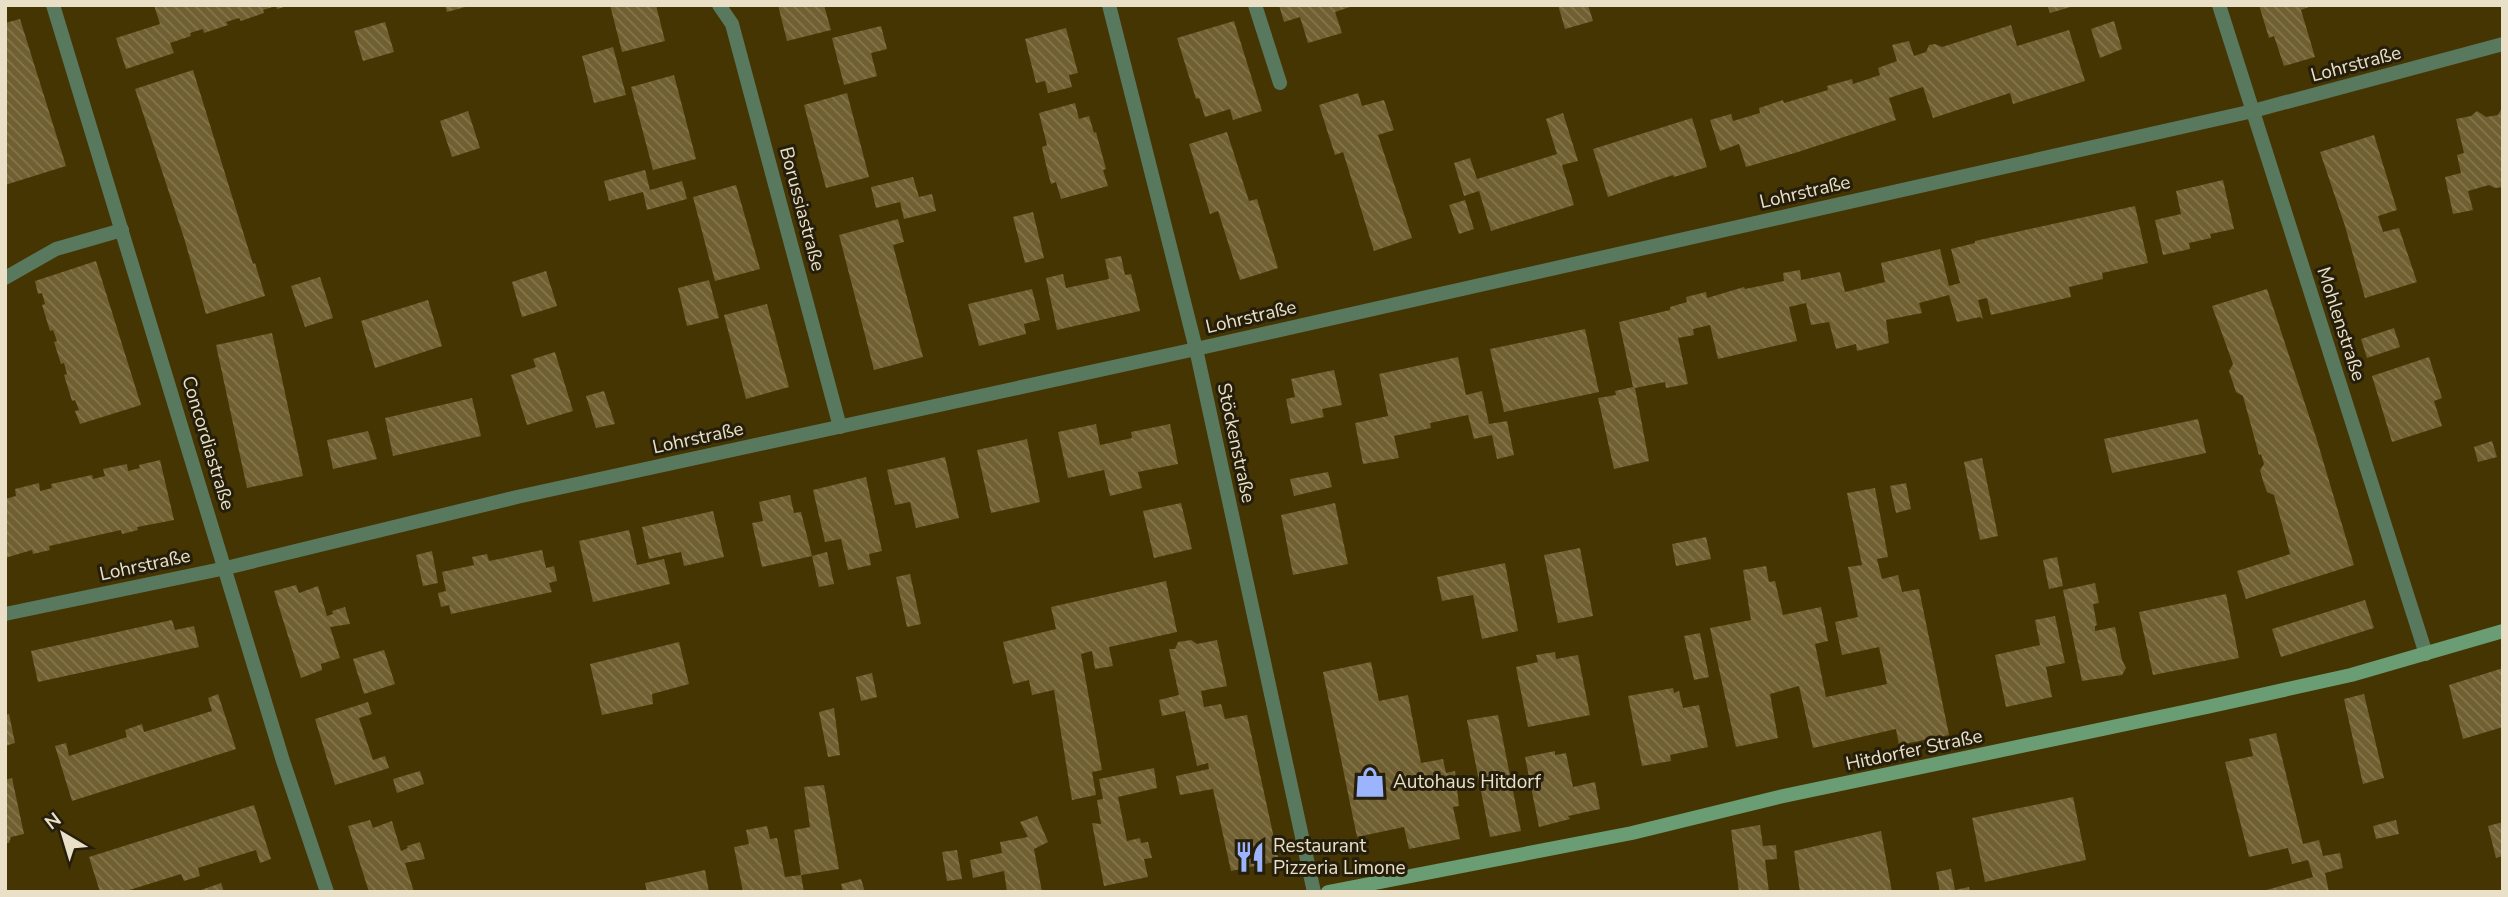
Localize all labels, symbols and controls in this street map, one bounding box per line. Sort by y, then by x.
street label: Lohrstraße [2308,39,2404,89]
street label: Borussiastraße [773,144,831,274]
street label: Lohrstraße [1757,169,1853,215]
street label: Mohlenstraße [2310,264,2372,384]
street label: Lohrstraße [1203,294,1299,340]
street label: Concordiastraße [175,373,241,513]
street label: Stöckenstraße [1211,381,1261,505]
street label: Lohrstraße [650,416,746,460]
street label: Lohrstraße [97,543,193,587]
street label: Hitdorfer Straße [1843,723,1985,777]
shop icon: Autohaus Hitdorf [1353,765,1387,799]
place label: Autohaus Hitdorf [1393,769,1542,795]
north arrow [28,799,98,869]
text: N [40,807,67,836]
place label: Restaurant Pizzeria Limone [1273,833,1406,881]
restaurant icon: Restaurant Pizzeria Limone [1233,840,1267,874]

